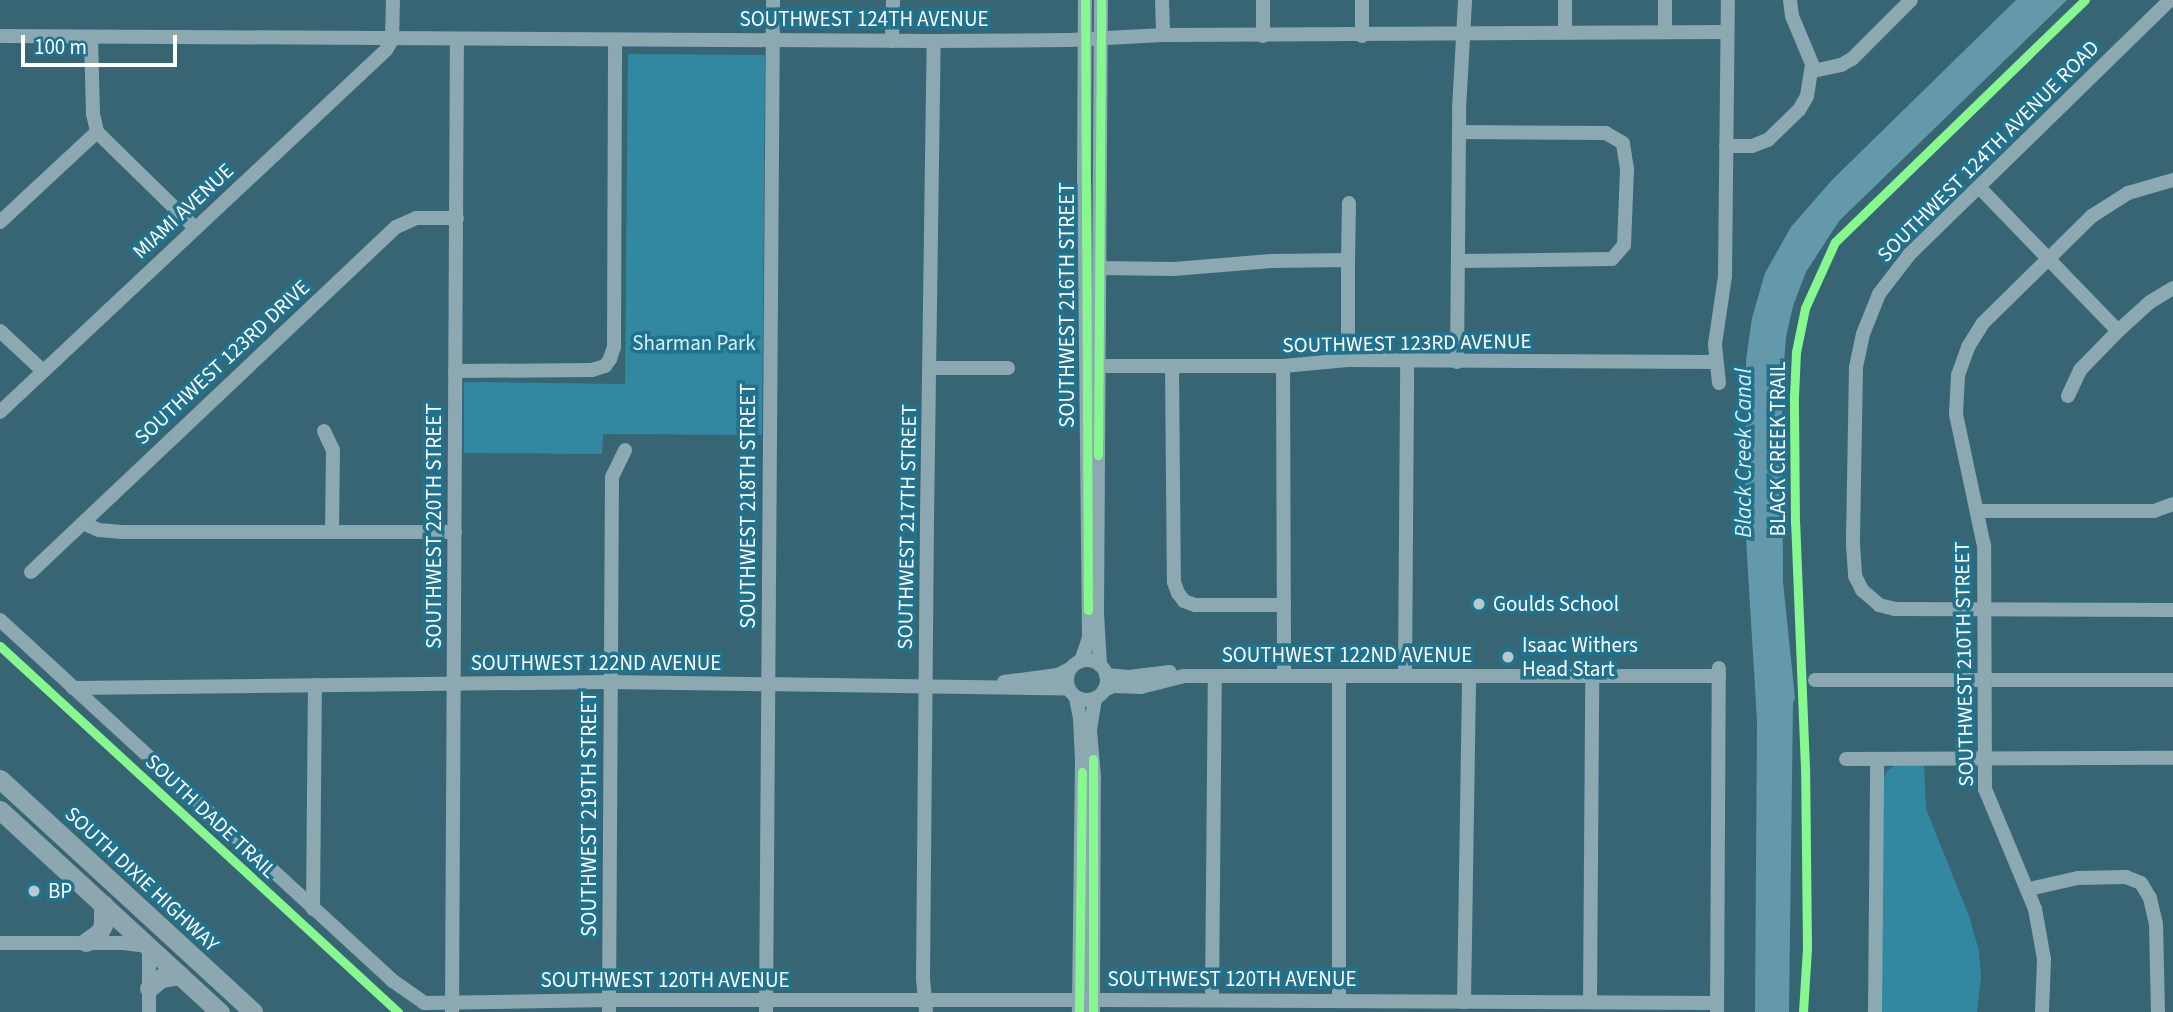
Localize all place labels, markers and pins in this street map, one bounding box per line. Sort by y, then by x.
place label: Goulds School [1493,591,1619,617]
marker: Goulds School [1471,596,1487,612]
place label: Isaac Withers Head Start [1522,632,1638,682]
marker: Isaac Withers Head Start [1500,649,1516,665]
place label: BP [48,878,72,904]
marker: BP [26,883,42,899]

